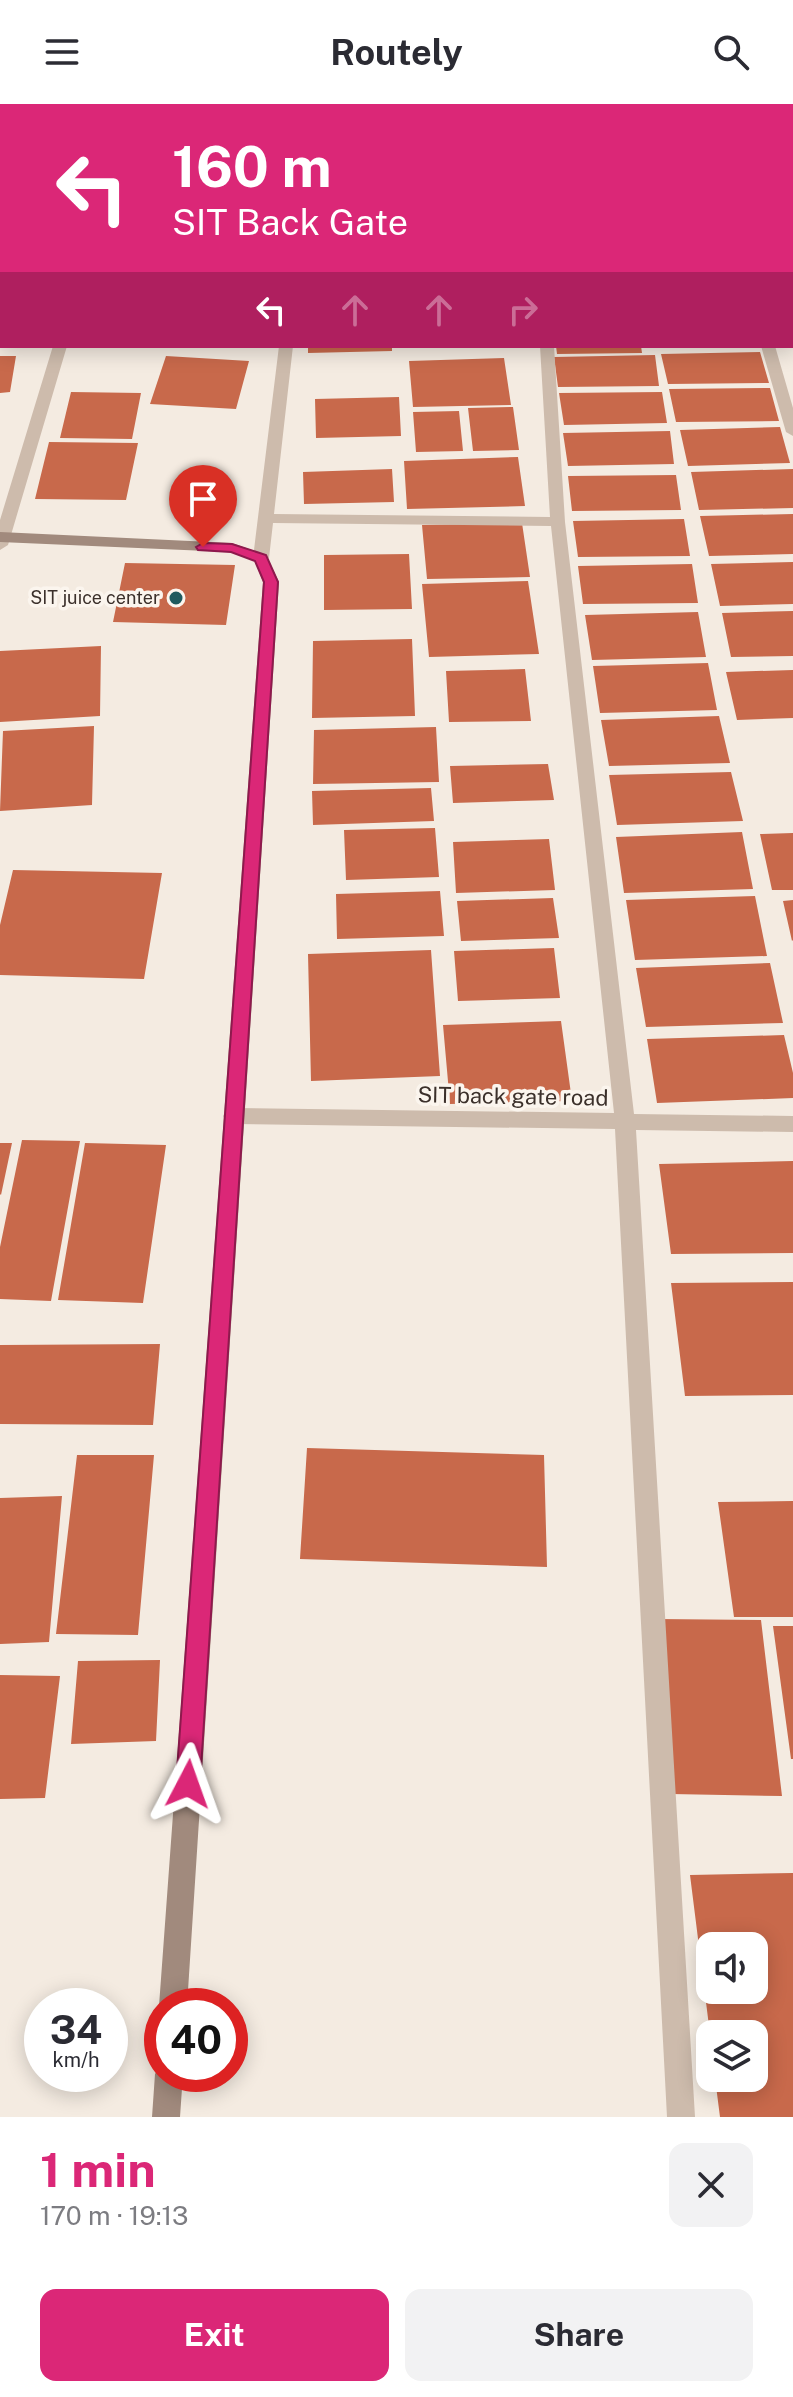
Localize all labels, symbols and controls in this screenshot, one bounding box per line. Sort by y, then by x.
icon: menu [40,30,84,74]
icon: search [709,30,753,74]
text: Routely [330,31,463,73]
text: 160 m [172,134,332,200]
icon: left [40,136,144,240]
text: SIT Back Gate [172,201,408,243]
icon: left [249,288,293,332]
icon: ahead [333,288,377,332]
icon: ahead [417,288,461,332]
icon: right [501,288,545,332]
pin [169,465,237,547]
icon: arrive [181,477,225,521]
place label: SIT juice center [30,587,160,608]
marker: SIT juice center [167,589,185,607]
street label: SIT back gate road [417,1081,609,1111]
position arrow [146,1742,230,1826]
map controls [696,1932,768,2092]
button: sound [696,1932,768,2004]
speed limit sign: 40 [144,1988,248,2092]
text: 34 [50,2006,102,2053]
button: layers [696,2020,768,2092]
text: km/h [52,2048,100,2072]
text: 1 min [40,2141,156,2198]
button: close [669,2143,753,2227]
text: 170 m · 19:13 [40,2200,188,2231]
button: Exit [40,2289,389,2381]
button: Share [405,2289,753,2381]

